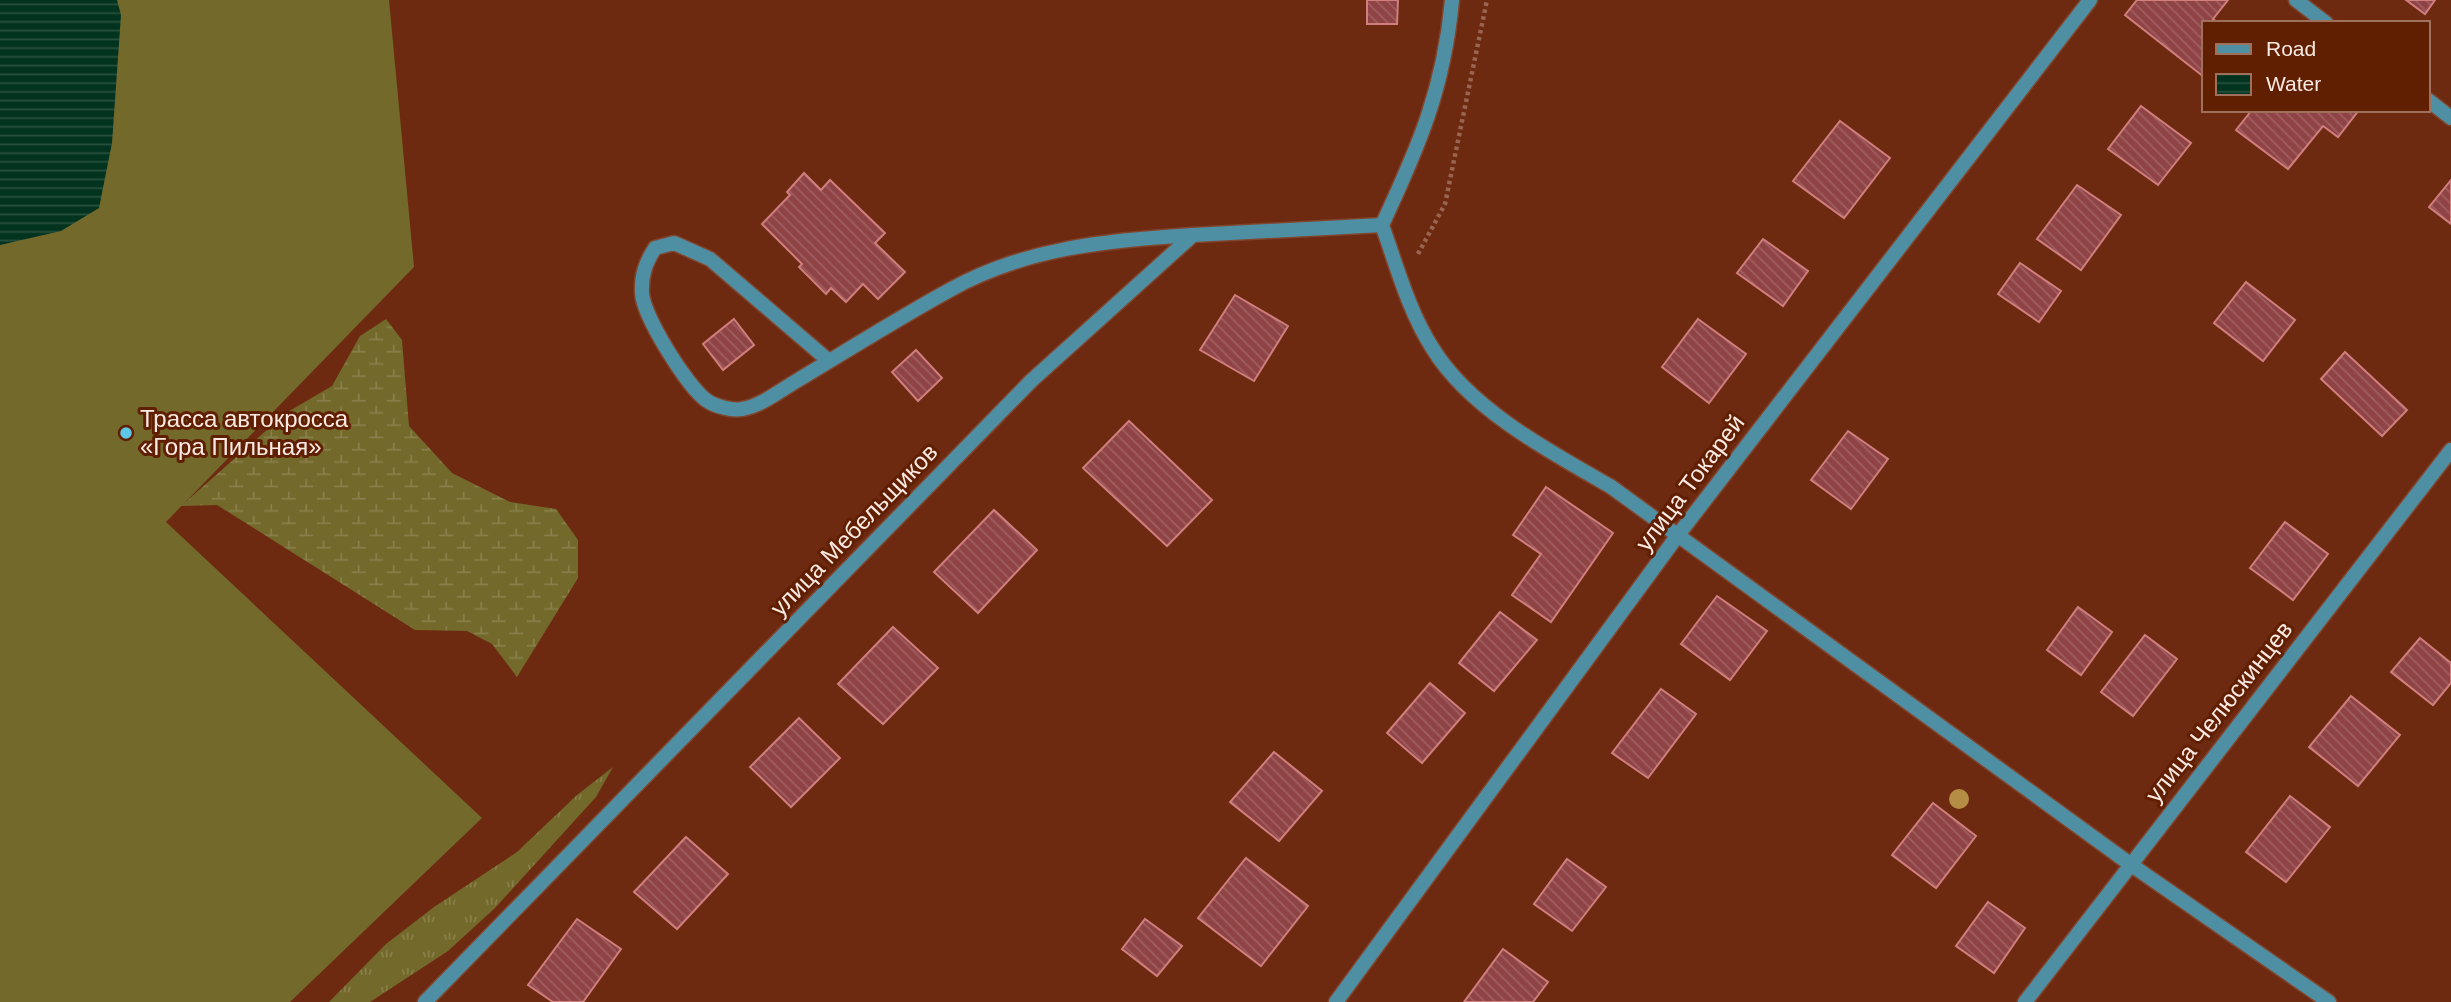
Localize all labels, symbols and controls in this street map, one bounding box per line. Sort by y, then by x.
legend [2202,21,2430,112]
text: Road [2266,37,2316,60]
text: Water [2266,72,2321,95]
place label: Трасса автокросса «Гора Пильная» [140,405,349,460]
street label: улица Токарей [1630,409,1750,556]
marker: Трасса автокросса «Гора Пильная» [118,425,134,441]
street label: улица Мебельщиков [765,438,943,621]
street label: улица Челюскинцев [2140,616,2298,807]

